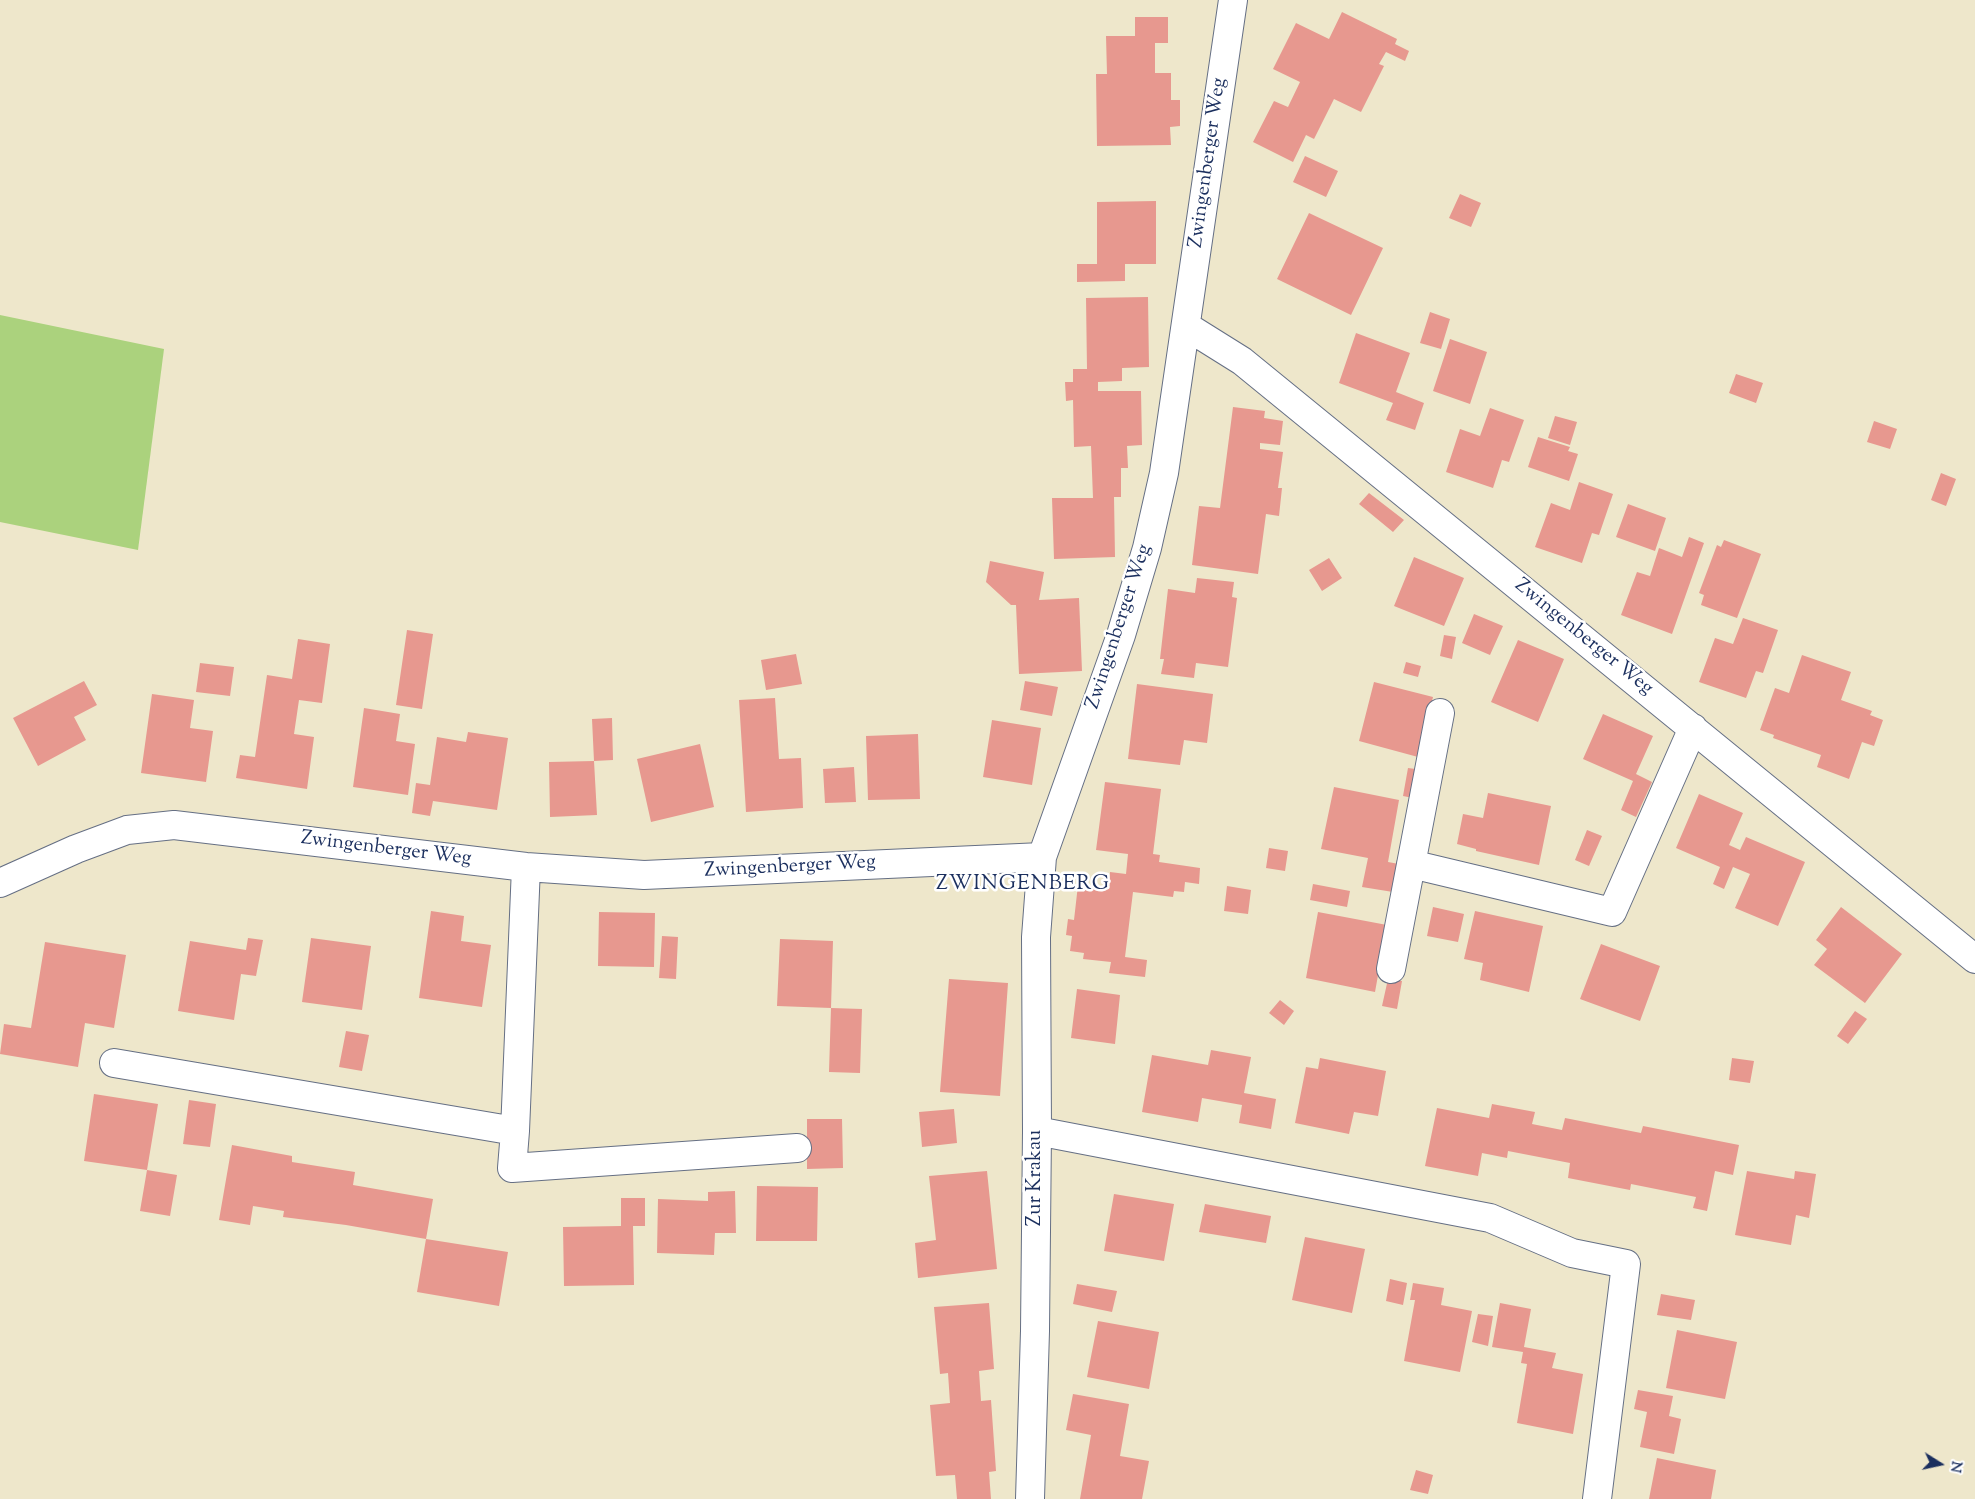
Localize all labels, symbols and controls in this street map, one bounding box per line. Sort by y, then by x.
street label: Zwingenberger Weg [1185,76,1233,250]
street label: Zwingenberger Weg [1082,542,1158,712]
street label: Zwingenberger Weg [1509,575,1657,701]
street label: Zwingenberger Weg [299,828,473,872]
street label: Zwingenberger Weg [704,852,876,884]
district label: ZWINGENBERG [935,872,1111,898]
street label: Zur Krakau [1025,1130,1049,1226]
north arrow [1915,1439,1965,1489]
text: N [1944,1459,1966,1474]

